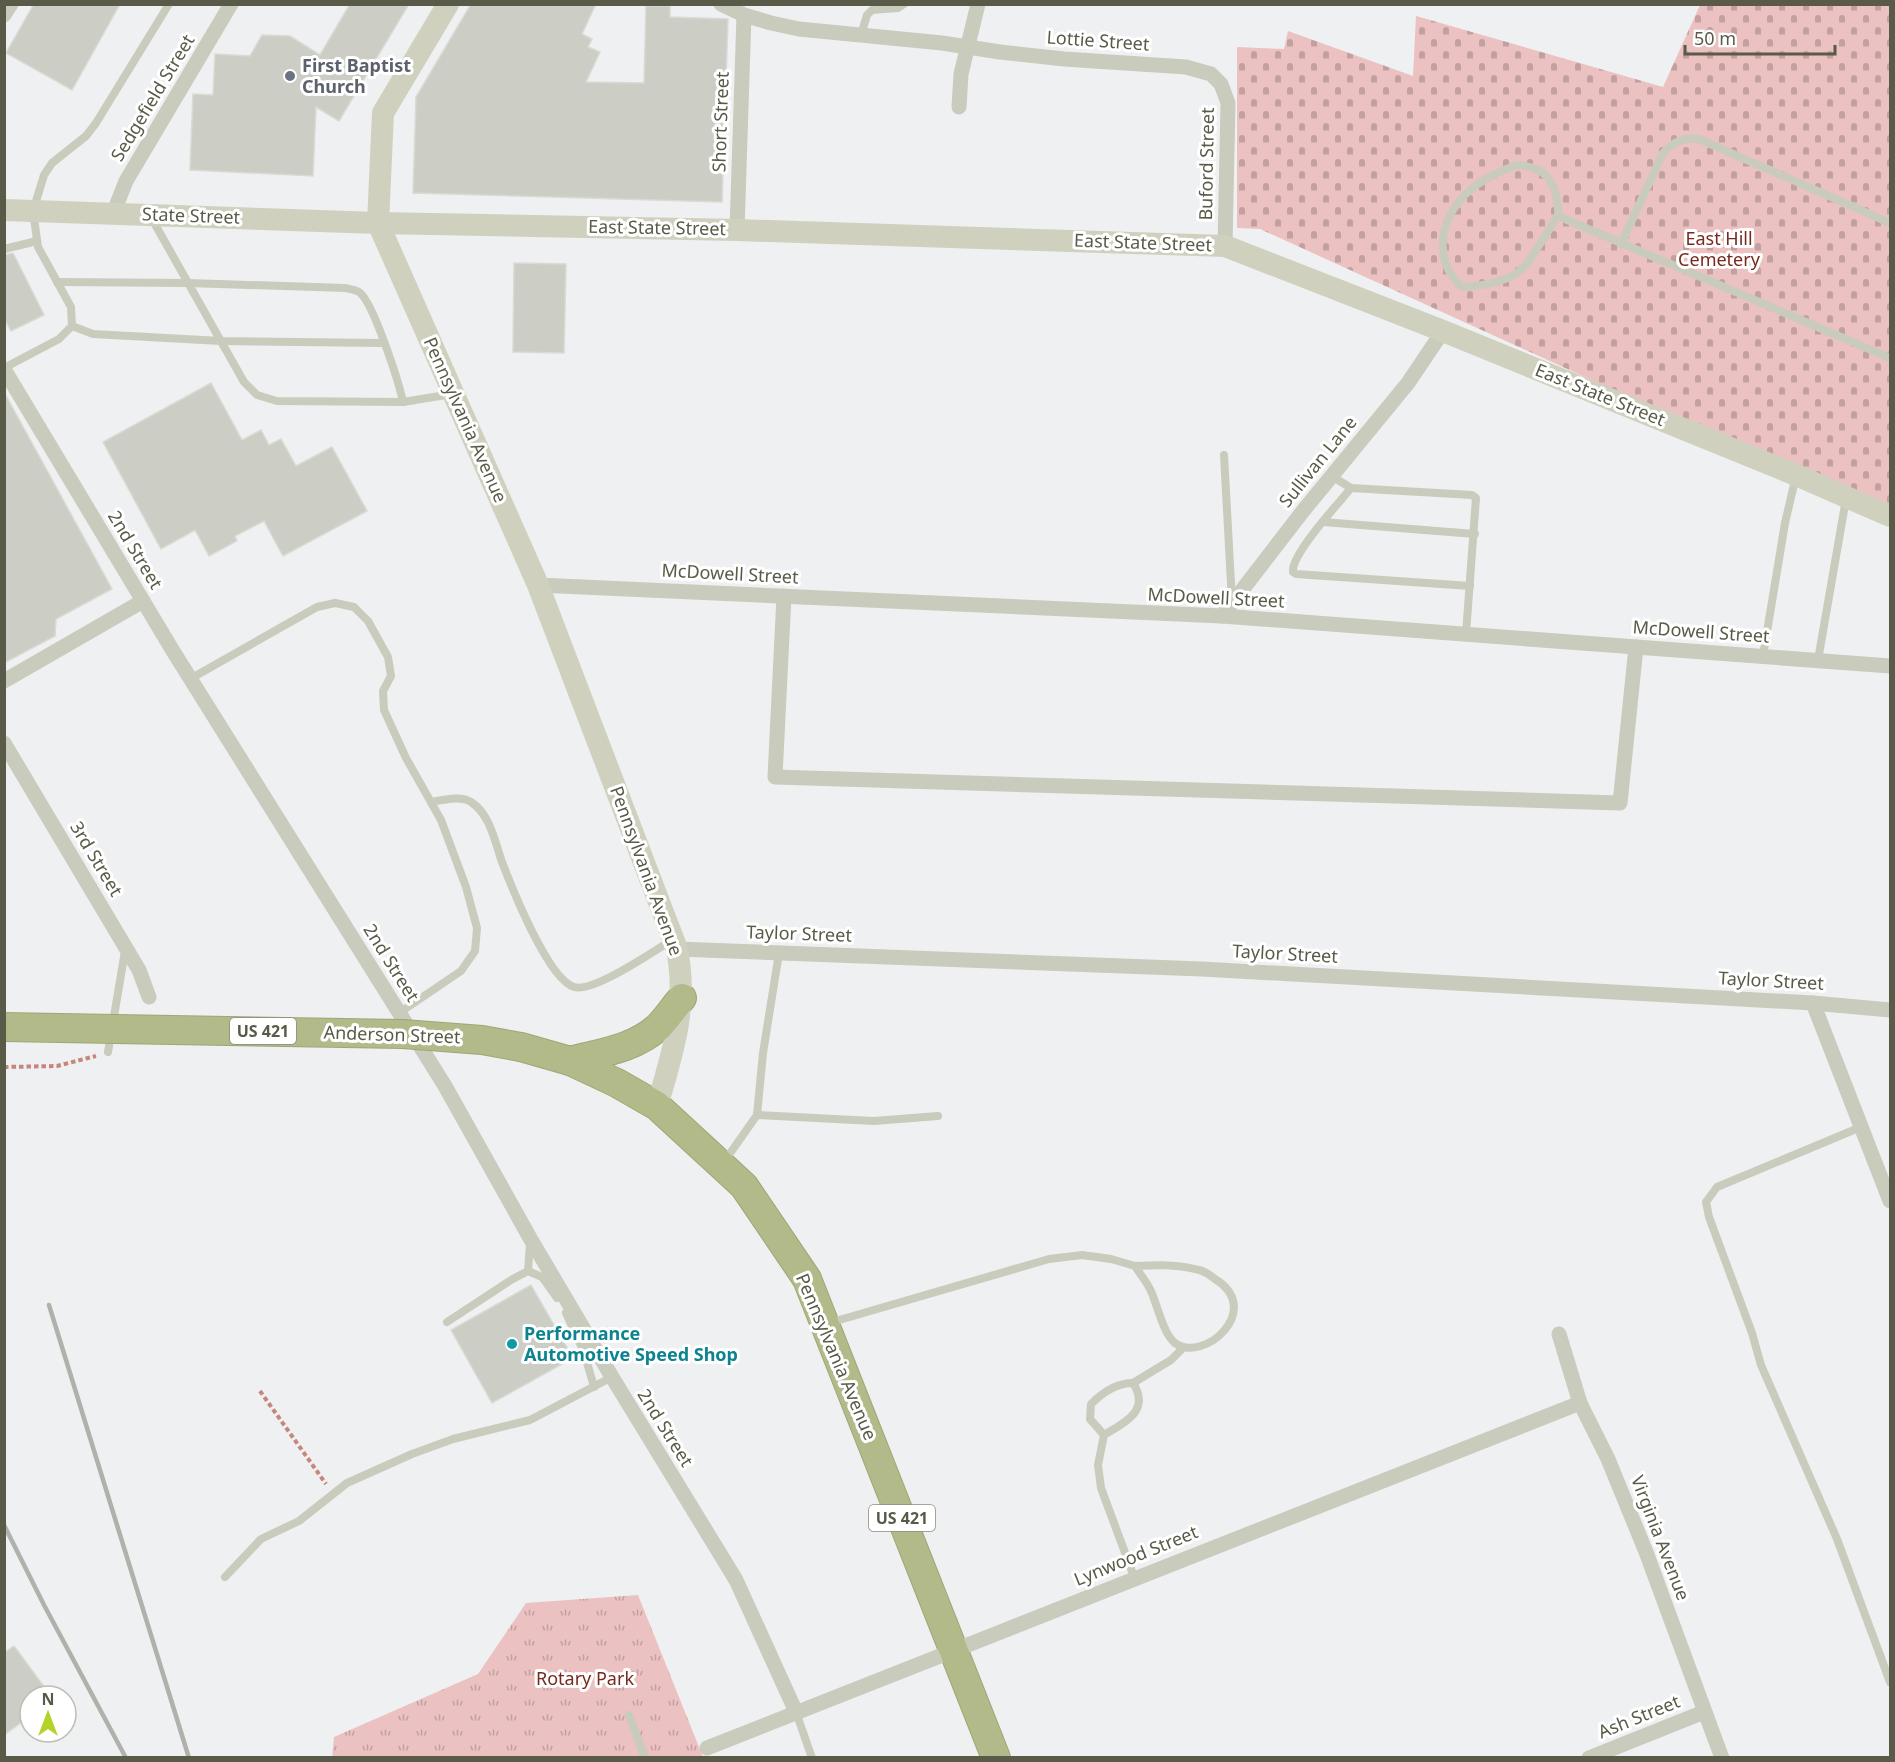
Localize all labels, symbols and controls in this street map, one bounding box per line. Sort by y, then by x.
scale bar [1685,18,1835,56]
street label: Lottie Street [1046,24,1151,56]
text: 50 m [1694,26,1736,50]
street label: Sedgefield Street [105,29,200,165]
place label: First Baptist Church [302,53,411,98]
marker: First Baptist Church [283,69,297,83]
street label: Short Street [706,71,734,173]
street label: Buford Street [1193,107,1219,221]
street label: State Street [142,201,241,229]
street label: East State Street [588,214,727,240]
park label: East Hill Cemetery [1678,226,1761,271]
street label: East State Street [1074,228,1213,256]
street label: Pennsylvania Avenue [419,333,513,506]
street label: East State Street [1532,357,1669,431]
street label: Sullivan Lane [1273,411,1361,512]
street label: 2nd Street [103,506,169,594]
street label: McDowell Street [661,557,800,589]
street label: McDowell Street [1147,581,1286,613]
street label: McDowell Street [1632,614,1771,648]
street label: Pennsylvania Avenue [605,783,689,959]
street label: 3rd Street [65,817,129,901]
street label: 2nd Street [359,919,425,1006]
street label: Taylor Street [746,919,853,947]
street label: Taylor Street [1232,938,1339,968]
street label: Taylor Street [1718,965,1825,995]
road number: US 421 [230,1018,296,1044]
street label: Anderson Street [323,1020,461,1048]
street label: Pennsylvania Avenue [791,1270,883,1444]
place label: Performance Automotive Speed Shop [524,1321,738,1366]
marker: Performance Automotive Speed Shop [505,1337,519,1351]
street label: 2nd Street [633,1384,699,1471]
street label: Virginia Avenue [1626,1472,1696,1604]
road number: US 421 [869,1505,935,1531]
street label: Lynwood Street [1070,1519,1202,1591]
park label: Rotary Park [536,1666,634,1690]
north arrow [18,1684,78,1744]
text: N [41,1688,55,1710]
street label: Ash Street [1594,1689,1684,1743]

